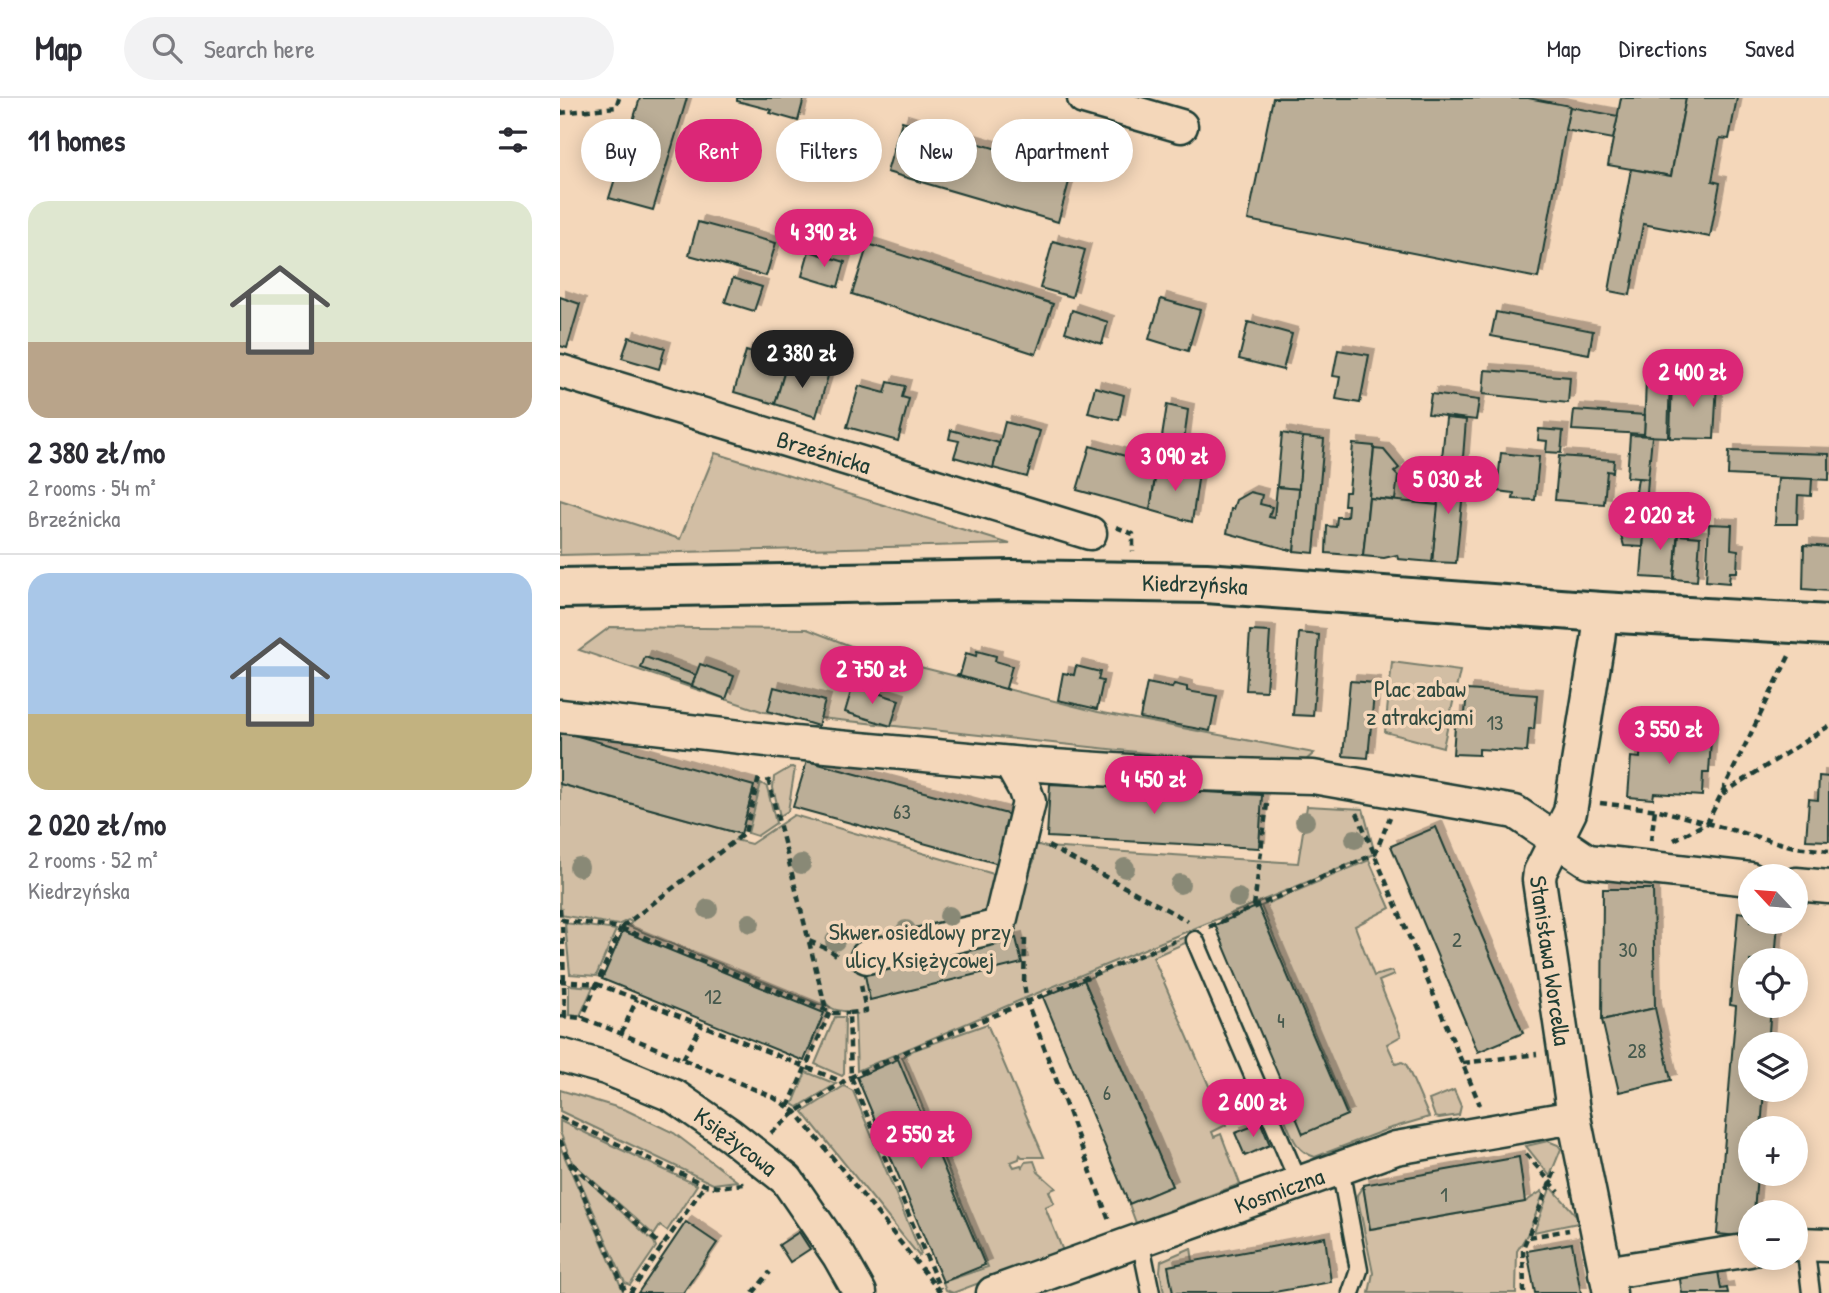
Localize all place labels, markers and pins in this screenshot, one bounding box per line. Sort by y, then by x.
pin: 4 390 zł [752,209,896,269]
pin: 2 380 zł [730,330,874,390]
pin: 2 400 zł [1621,350,1765,409]
pin: 3 090 zł [1103,434,1247,493]
pin: 5 030 zł [1376,456,1520,516]
pin: 2 020 zł [1588,492,1732,552]
pin: 2 750 zł [800,646,944,706]
pin: 3 550 zł [1597,706,1741,766]
pin: 4 450 zł [1082,756,1226,816]
pin: 2 600 zł [1181,1080,1325,1139]
pin: 2 550 zł [849,1112,993,1171]

